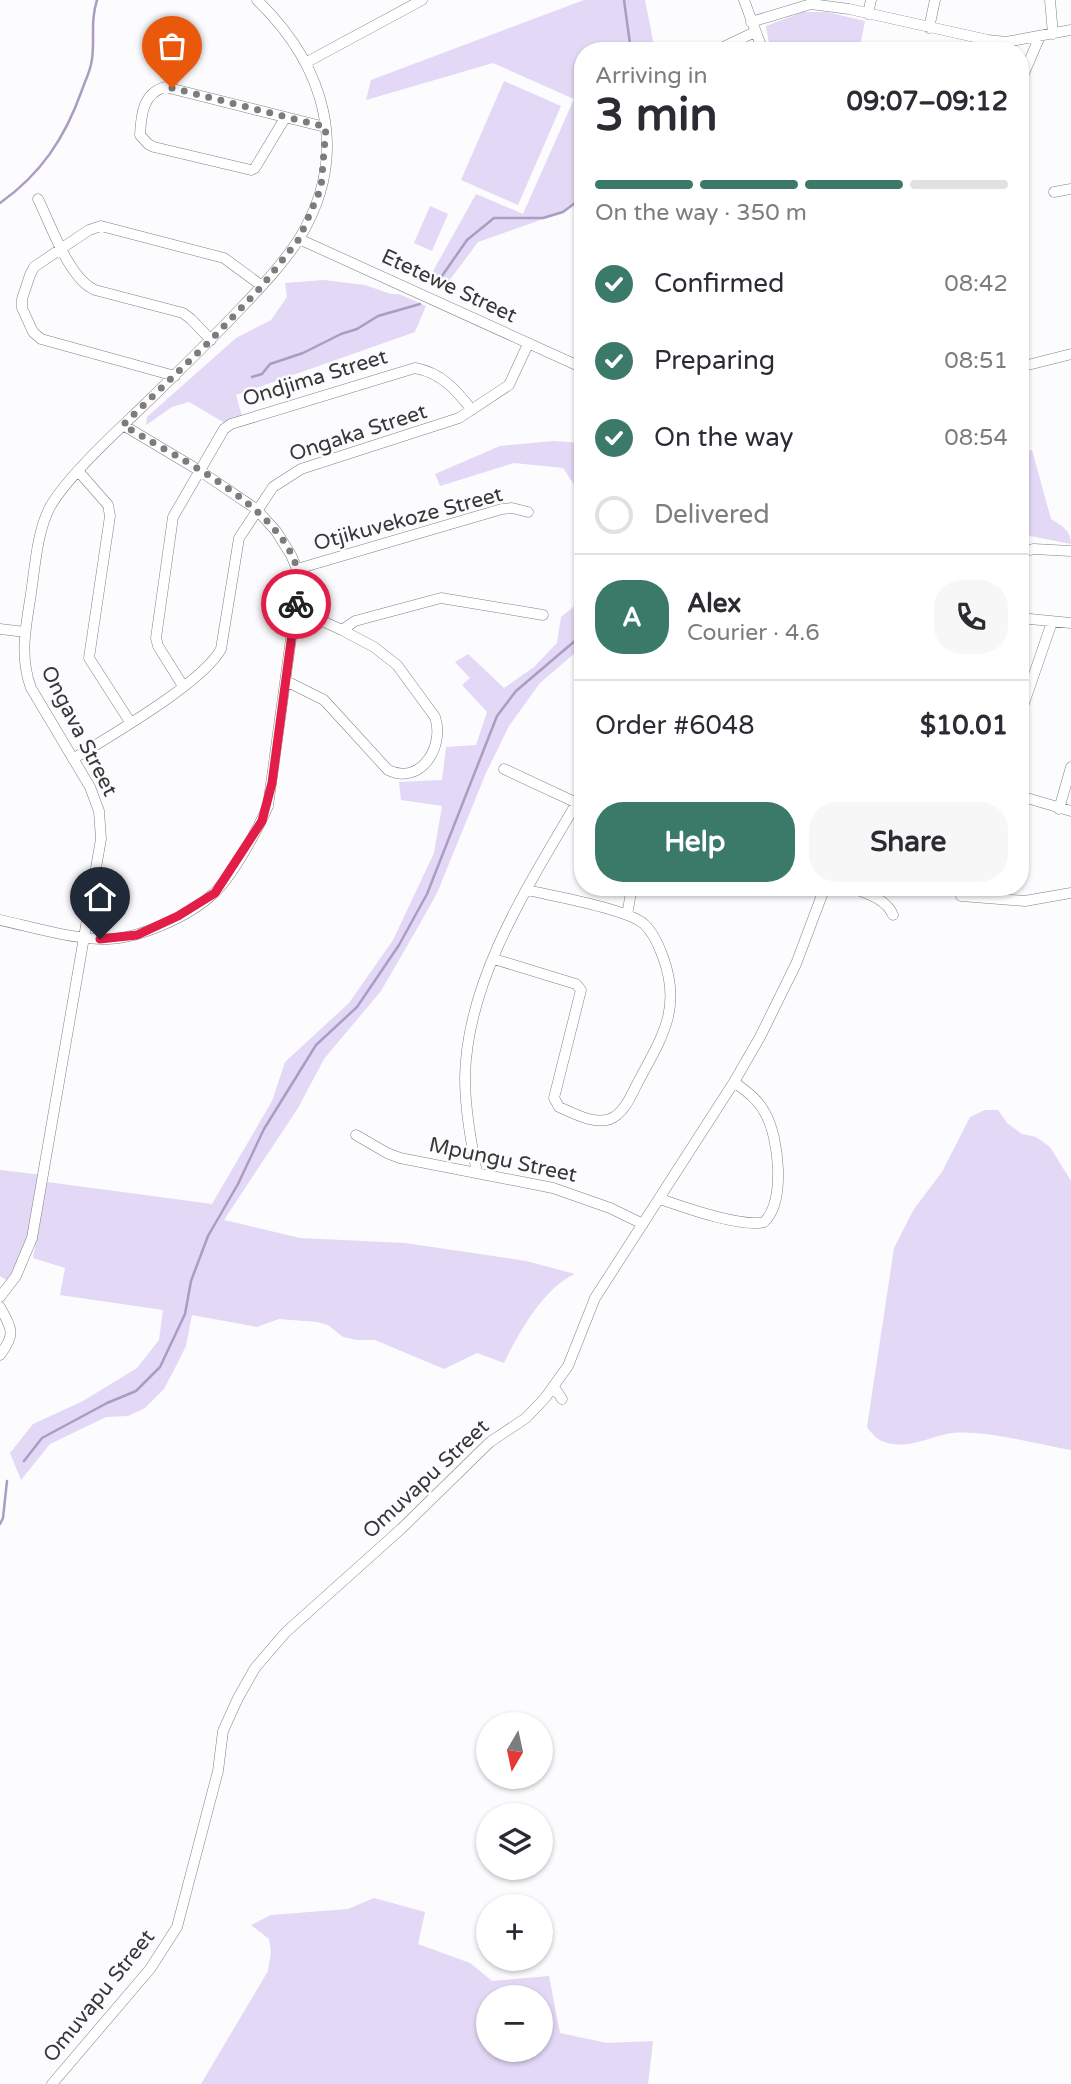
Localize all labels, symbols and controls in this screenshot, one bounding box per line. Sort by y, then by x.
pin [142,16,202,88]
icon: bag [153,27,191,65]
text: Arriving in [595,62,708,90]
text: 09:07–09:12 [847,86,1008,117]
text: 3 min [595,88,718,143]
text: On the way · 350 m [595,199,807,227]
street label: Etetewe Street [377,244,521,328]
icon: check [595,265,633,303]
text: Confirmed [654,268,784,299]
text: 08:42 [944,270,1008,298]
icon: check [595,342,633,380]
street label: Ondjima Street [240,344,390,412]
text: Preparing [654,345,775,376]
text: 08:51 [944,347,1008,375]
street label: Ongaka Street [286,399,430,467]
icon: check [595,419,633,457]
text: On the way [654,422,794,453]
text: 08:54 [944,424,1008,452]
street label: Otjikuvekoze Street [311,482,505,556]
text: Delivered [654,499,770,530]
courier [261,569,331,639]
button: phone [934,580,1008,654]
icon: bike [277,585,315,623]
text: Alex [687,588,741,619]
text: A [622,602,642,633]
text: Courier · 4.6 [687,619,820,647]
street label: Ongava Street [35,662,123,800]
text: Order #6048 [595,710,755,741]
text: $10.01 [920,710,1008,741]
button: Help [595,802,795,882]
button: Share [809,802,1008,882]
pin [70,867,130,939]
icon: home [81,878,119,916]
street label: Mpungu Street [427,1132,579,1188]
street label: Omuvapu Street [358,1414,494,1544]
north arrow [476,1712,553,1788]
map controls [476,1712,553,2062]
button: layers [476,1803,553,1880]
button: + [476,1894,553,1971]
street label: Omuvapu Street [38,1925,160,2067]
button: − [476,1985,553,2062]

